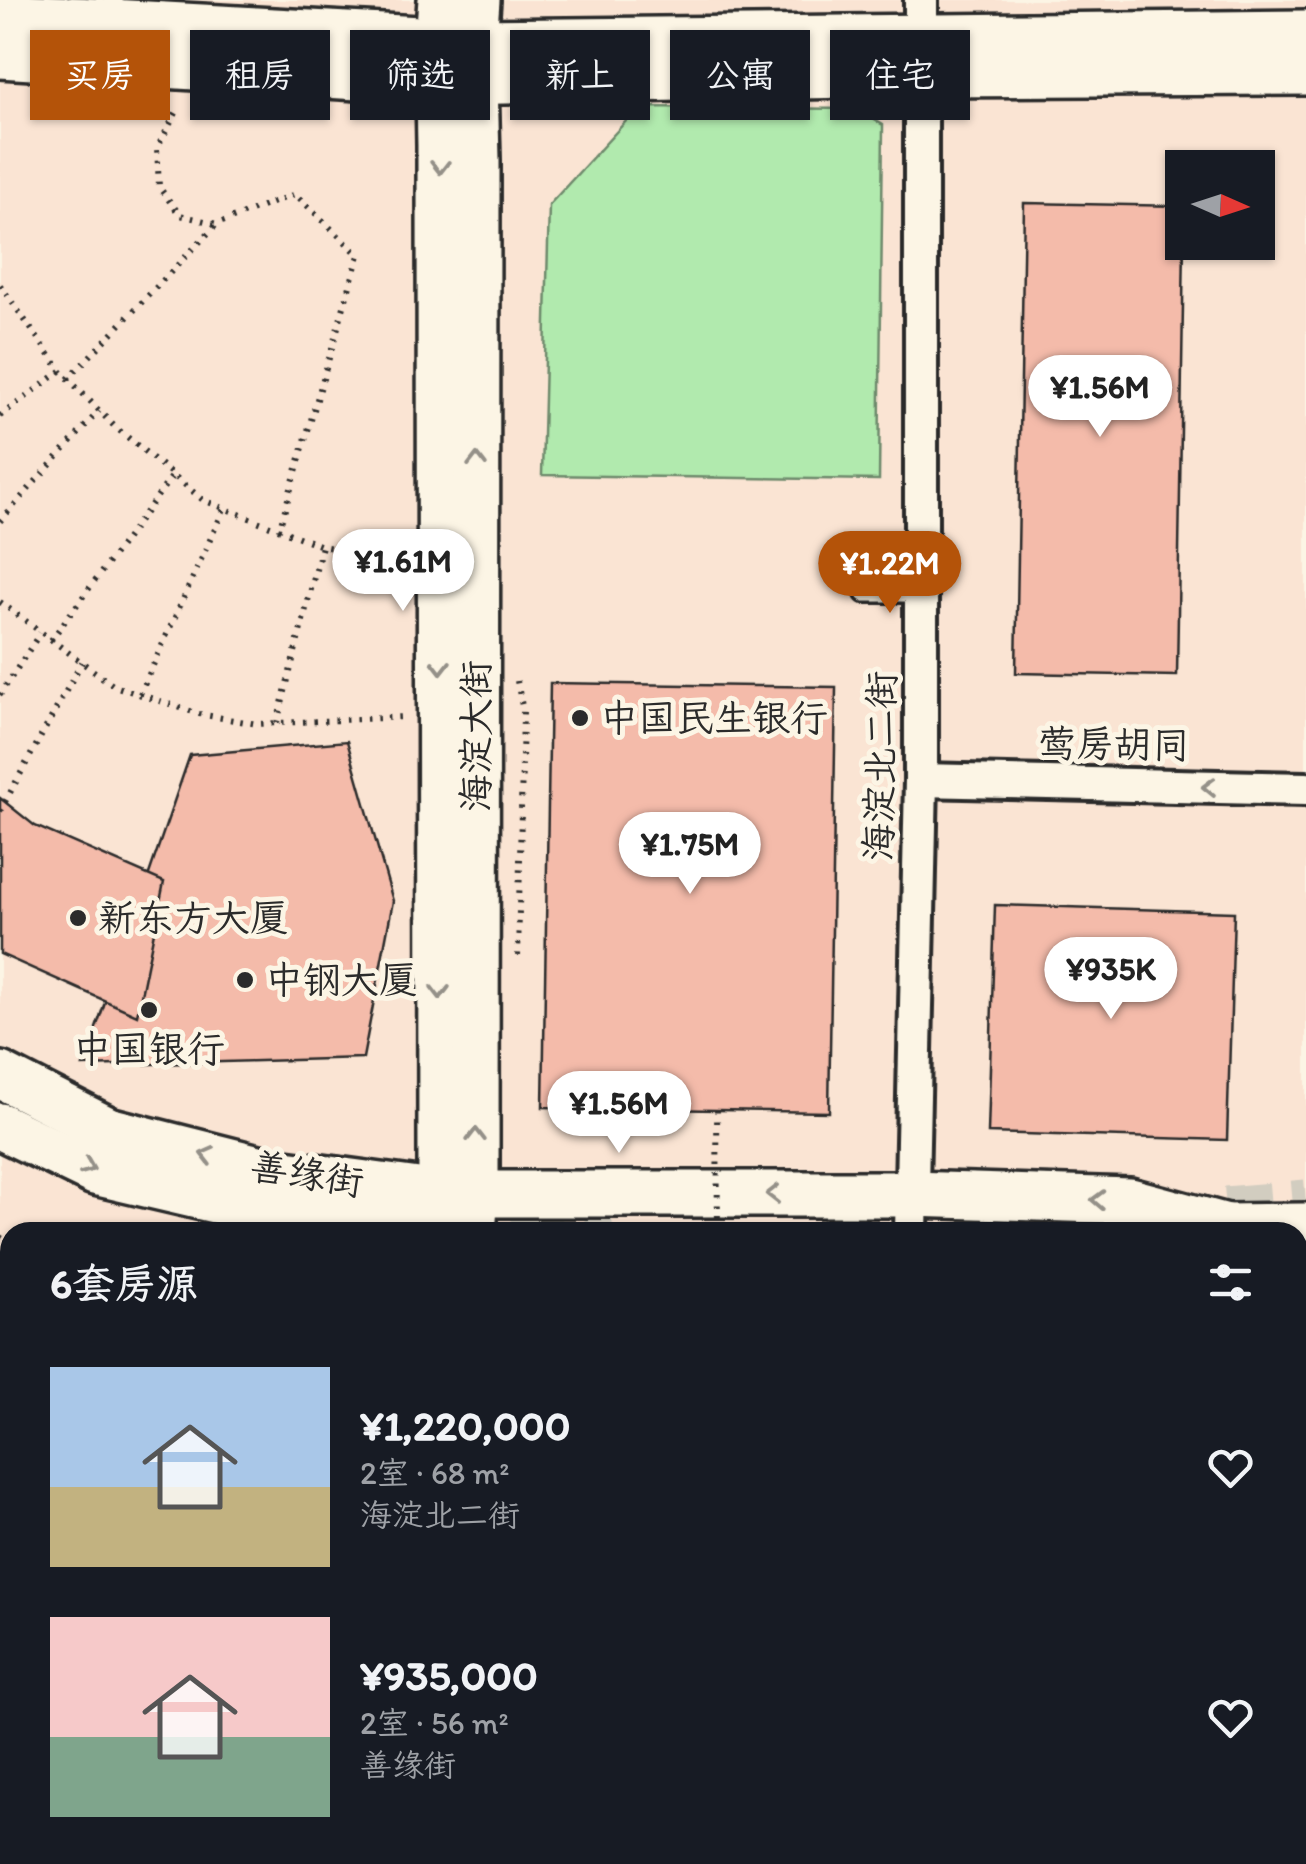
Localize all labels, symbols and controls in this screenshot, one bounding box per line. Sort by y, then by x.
chip: 买房 [30,30,170,120]
chip: 租房 [190,30,330,120]
chip: 筛选 [350,30,490,120]
chip: 新上 [510,30,650,120]
chip: 公寓 [670,30,810,120]
chip: 住宅 [830,30,970,120]
north arrow [1165,150,1275,260]
map controls [1165,150,1275,260]
one-way arrow [429,160,451,176]
pin: ¥1.56M [1019,355,1181,440]
text: ¥1.56M [1050,368,1150,406]
one-way arrow [466,452,488,468]
pin: ¥1.61M [322,529,484,614]
pin: ¥1.22M [809,531,971,616]
text: ¥1.61M [354,542,452,580]
text: ¥1.22M [840,544,940,582]
one-way arrow [430,660,452,676]
street label: 海淀大街 [453,660,499,812]
street label: 海淀北二街 [855,671,905,861]
place label: 中国民生银行 [600,695,828,741]
marker: 中国民生银行 [569,707,591,729]
street label: 莺房胡同 [1038,720,1190,768]
one-way arrow [1200,776,1216,797]
pin: ¥1.75M [609,812,771,897]
text: ¥1.75M [641,825,739,863]
place label: 新东方大厦 [98,895,288,941]
marker: 新东方大厦 [67,907,89,929]
pin: ¥935K [1041,937,1181,1022]
text: ¥935K [1066,950,1156,988]
place label: 中钢大厦 [265,957,417,1003]
marker: 中钢大厦 [234,969,256,991]
one-way arrow [429,986,451,1001]
marker: 中国银行 [138,999,160,1021]
place label: 中国银行 [73,1026,225,1072]
pin: ¥1.56M [538,1071,700,1156]
text: ¥1.56M [569,1084,669,1122]
one-way arrow [465,1127,487,1142]
street label: 善缘街 [247,1142,367,1206]
one-way arrow [199,1146,216,1167]
one-way arrow [78,1156,96,1176]
one-way arrow [765,1183,780,1205]
one-way arrow [1090,1189,1106,1210]
icon: filters [1203,1255,1258,1310]
text: 6套房源 [50,1258,198,1309]
text: ¥1,220,000 [360,1400,571,1451]
icon: home [130,1407,250,1527]
icon: heart [1203,1440,1258,1495]
text: 2室 · 68 m² [360,1454,509,1492]
text: 海淀北二街 [360,1496,520,1534]
text: ¥935,000 [360,1650,538,1701]
icon: home [130,1657,250,1777]
icon: heart [1203,1690,1258,1745]
text: 2室 · 56 m² [360,1704,509,1742]
text: 善缘街 [360,1746,456,1784]

